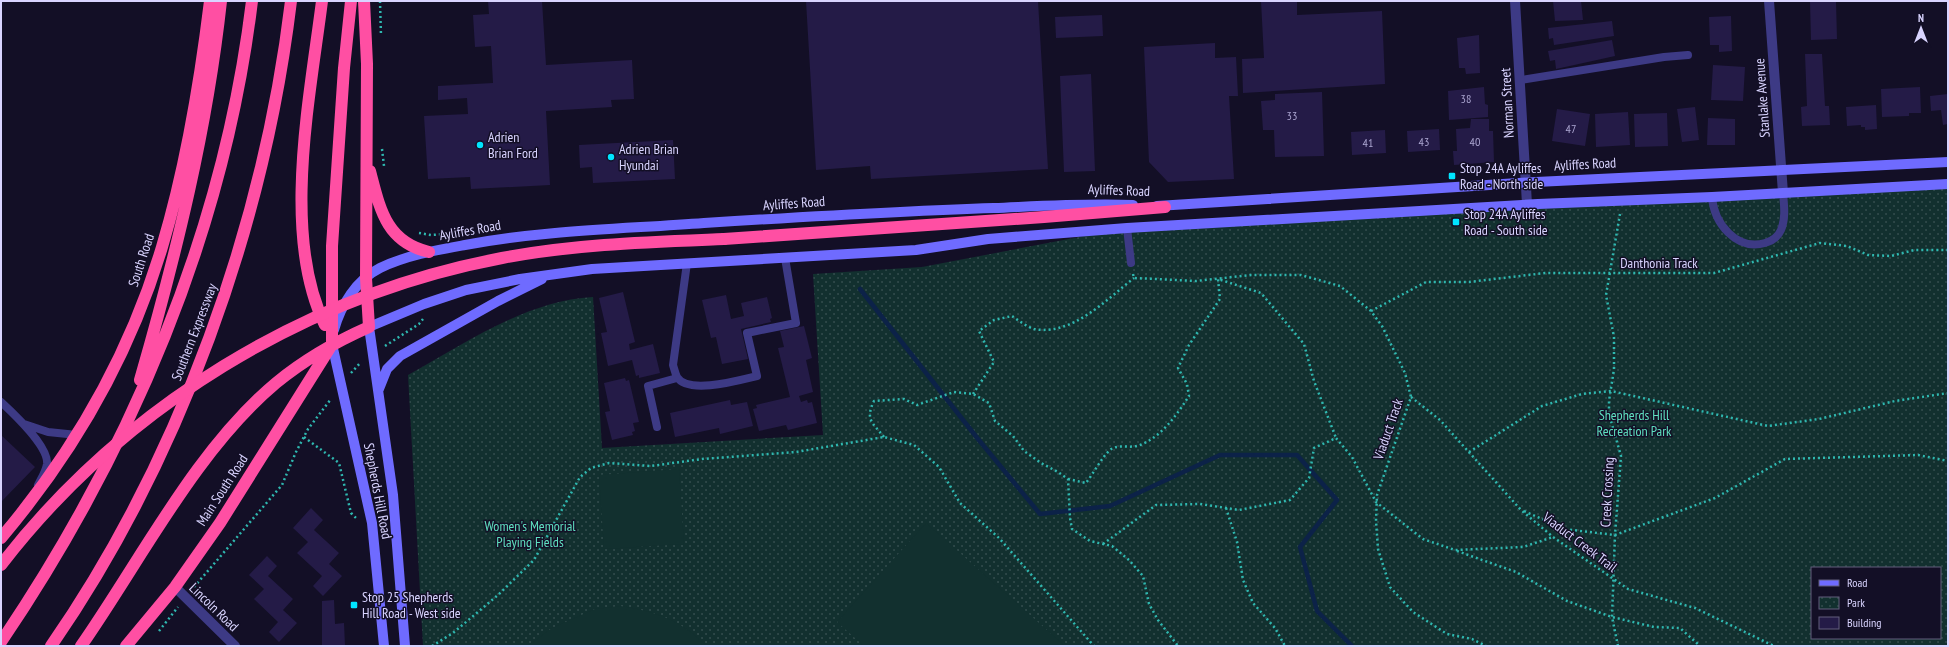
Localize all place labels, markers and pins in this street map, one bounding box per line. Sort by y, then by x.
place label: Adrien Brian Ford [488,128,538,162]
marker: Adrien Brian Ford [475,140,485,150]
place label: Adrien Brian Hyundai [619,140,679,174]
marker: Adrien Brian Hyundai [606,152,616,162]
place label: Stop 24A Ayliffes Road - North side [1460,159,1543,193]
marker: Stop 24A Ayliffes Road - North side [1447,171,1457,181]
place label: Stop 24A Ayliffes Road - South side [1464,205,1548,239]
marker: Stop 24A Ayliffes Road - South side [1451,217,1461,227]
place label: Stop 25 Shepherds Hill Road - West side [362,588,461,622]
marker: Stop 25 Shepherds Hill Road - West side [349,600,359,610]

